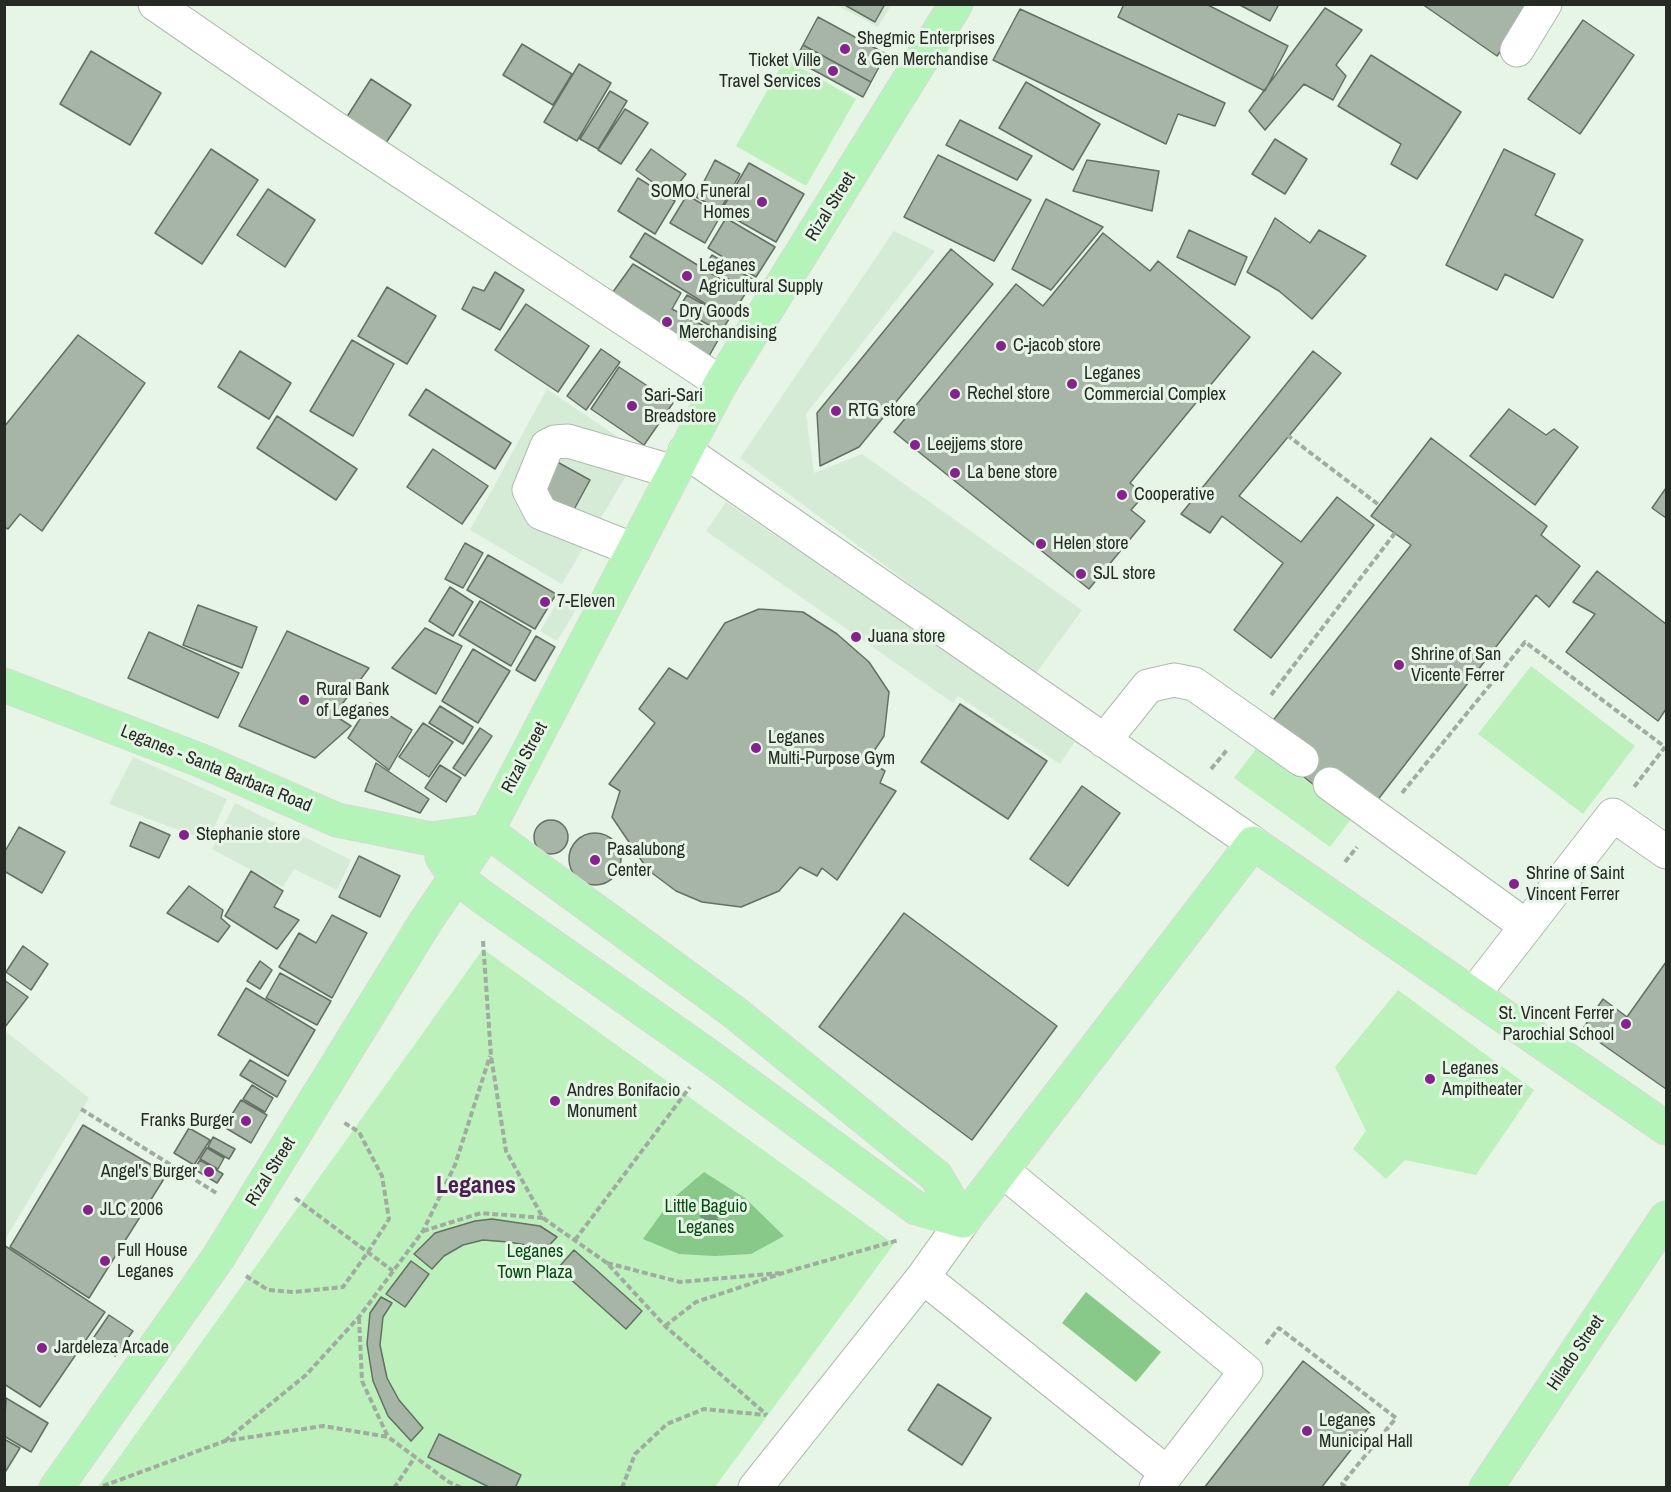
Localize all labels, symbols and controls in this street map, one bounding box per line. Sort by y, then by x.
place label: Shegmic Enterprises & Gen Merchandise [857,28,995,70]
marker: Shegmic Enterprises & Gen Merchandise [838,42,852,56]
place label: Ticket Ville Travel Services [719,50,821,92]
marker: Ticket Ville Travel Services [826,64,840,78]
street label: Rizal Street [801,169,861,245]
place label: SOMO Funeral Homes [651,181,750,224]
marker: SOMO Funeral Homes [755,195,769,209]
place label: Leganes Agricultural Supply [699,255,823,298]
marker: Leganes Agricultural Supply [680,269,694,283]
place label: Dry Goods Merchandising [679,301,777,344]
marker: Dry Goods Merchandising [660,315,674,329]
place label: C-jacob store [1013,335,1101,357]
marker: C-jacob store [994,339,1008,353]
place label: Leganes Commercial Complex [1084,363,1226,406]
marker: Leganes Commercial Complex [1065,377,1079,391]
place label: Rechel store [967,383,1050,405]
place label: Sari-Sari Breadstore [644,385,716,428]
marker: Rechel store [948,387,962,401]
marker: Sari-Sari Breadstore [625,399,639,413]
place label: RTG store [848,400,916,422]
marker: RTG store [829,404,843,418]
place label: Leejjems store [927,434,1023,456]
marker: Leejjems store [908,438,922,452]
place label: La bene store [967,462,1057,484]
marker: La bene store [948,466,962,480]
place label: Cooperative [1134,484,1214,506]
marker: Cooperative [1115,488,1129,502]
place label: Helen store [1053,533,1128,555]
marker: Helen store [1034,537,1048,551]
place label: SJL store [1093,563,1155,585]
marker: SJL store [1074,567,1088,581]
place label: 7-Eleven [557,591,615,613]
marker: 7-Eleven [538,595,552,609]
place label: Juana store [868,626,945,648]
marker: Juana store [849,630,863,644]
place label: Shrine of San Vicente Ferrer [1411,644,1504,686]
marker: Shrine of San Vicente Ferrer [1392,658,1406,672]
place label: Rural Bank of Leganes [316,679,389,722]
marker: Rural Bank of Leganes [297,693,311,707]
street label: Rizal Street [497,719,553,797]
street label: Leganes - Santa Barbara Road [117,721,315,817]
place label: Leganes Multi-Purpose Gym [768,727,895,770]
marker: Leganes Multi-Purpose Gym [749,741,763,755]
place label: Stephanie store [196,824,300,846]
marker: Stephanie store [177,828,191,842]
place label: Pasalubong Center [607,839,685,882]
marker: Pasalubong Center [588,853,602,867]
place label: Shrine of Saint Vincent Ferrer [1526,863,1624,906]
marker: Shrine of Saint Vincent Ferrer [1507,877,1521,891]
place label: St. Vincent Ferrer Parochial School [1498,1003,1614,1046]
marker: St. Vincent Ferrer Parochial School [1619,1017,1633,1031]
place label: Leganes Ampitheater [1442,1058,1522,1100]
marker: Leganes Ampitheater [1423,1072,1437,1086]
place label: Andres Bonifacio Monument [567,1080,680,1122]
marker: Andres Bonifacio Monument [548,1094,562,1108]
place label: Franks Burger [140,1110,234,1132]
marker: Franks Burger [239,1114,253,1128]
street label: Rizal Street [241,1134,301,1210]
place label: Angel's Burger [101,1161,197,1183]
marker: Angel's Burger [202,1165,216,1179]
district label: Leganes [436,1173,516,1201]
park label: Little Baguio Leganes [665,1196,747,1238]
place label: JLC 2006 [100,1199,163,1221]
marker: JLC 2006 [81,1203,95,1217]
place label: Full House Leganes [117,1240,188,1282]
park label: Leganes Town Plaza [497,1241,573,1284]
marker: Full House Leganes [98,1254,112,1268]
street label: Hilado Street [1543,1311,1609,1395]
place label: Jardeleza Arcade [54,1337,169,1359]
marker: Jardeleza Arcade [35,1341,49,1355]
place label: Leganes Municipal Hall [1319,1410,1413,1452]
marker: Leganes Municipal Hall [1300,1424,1314,1438]

